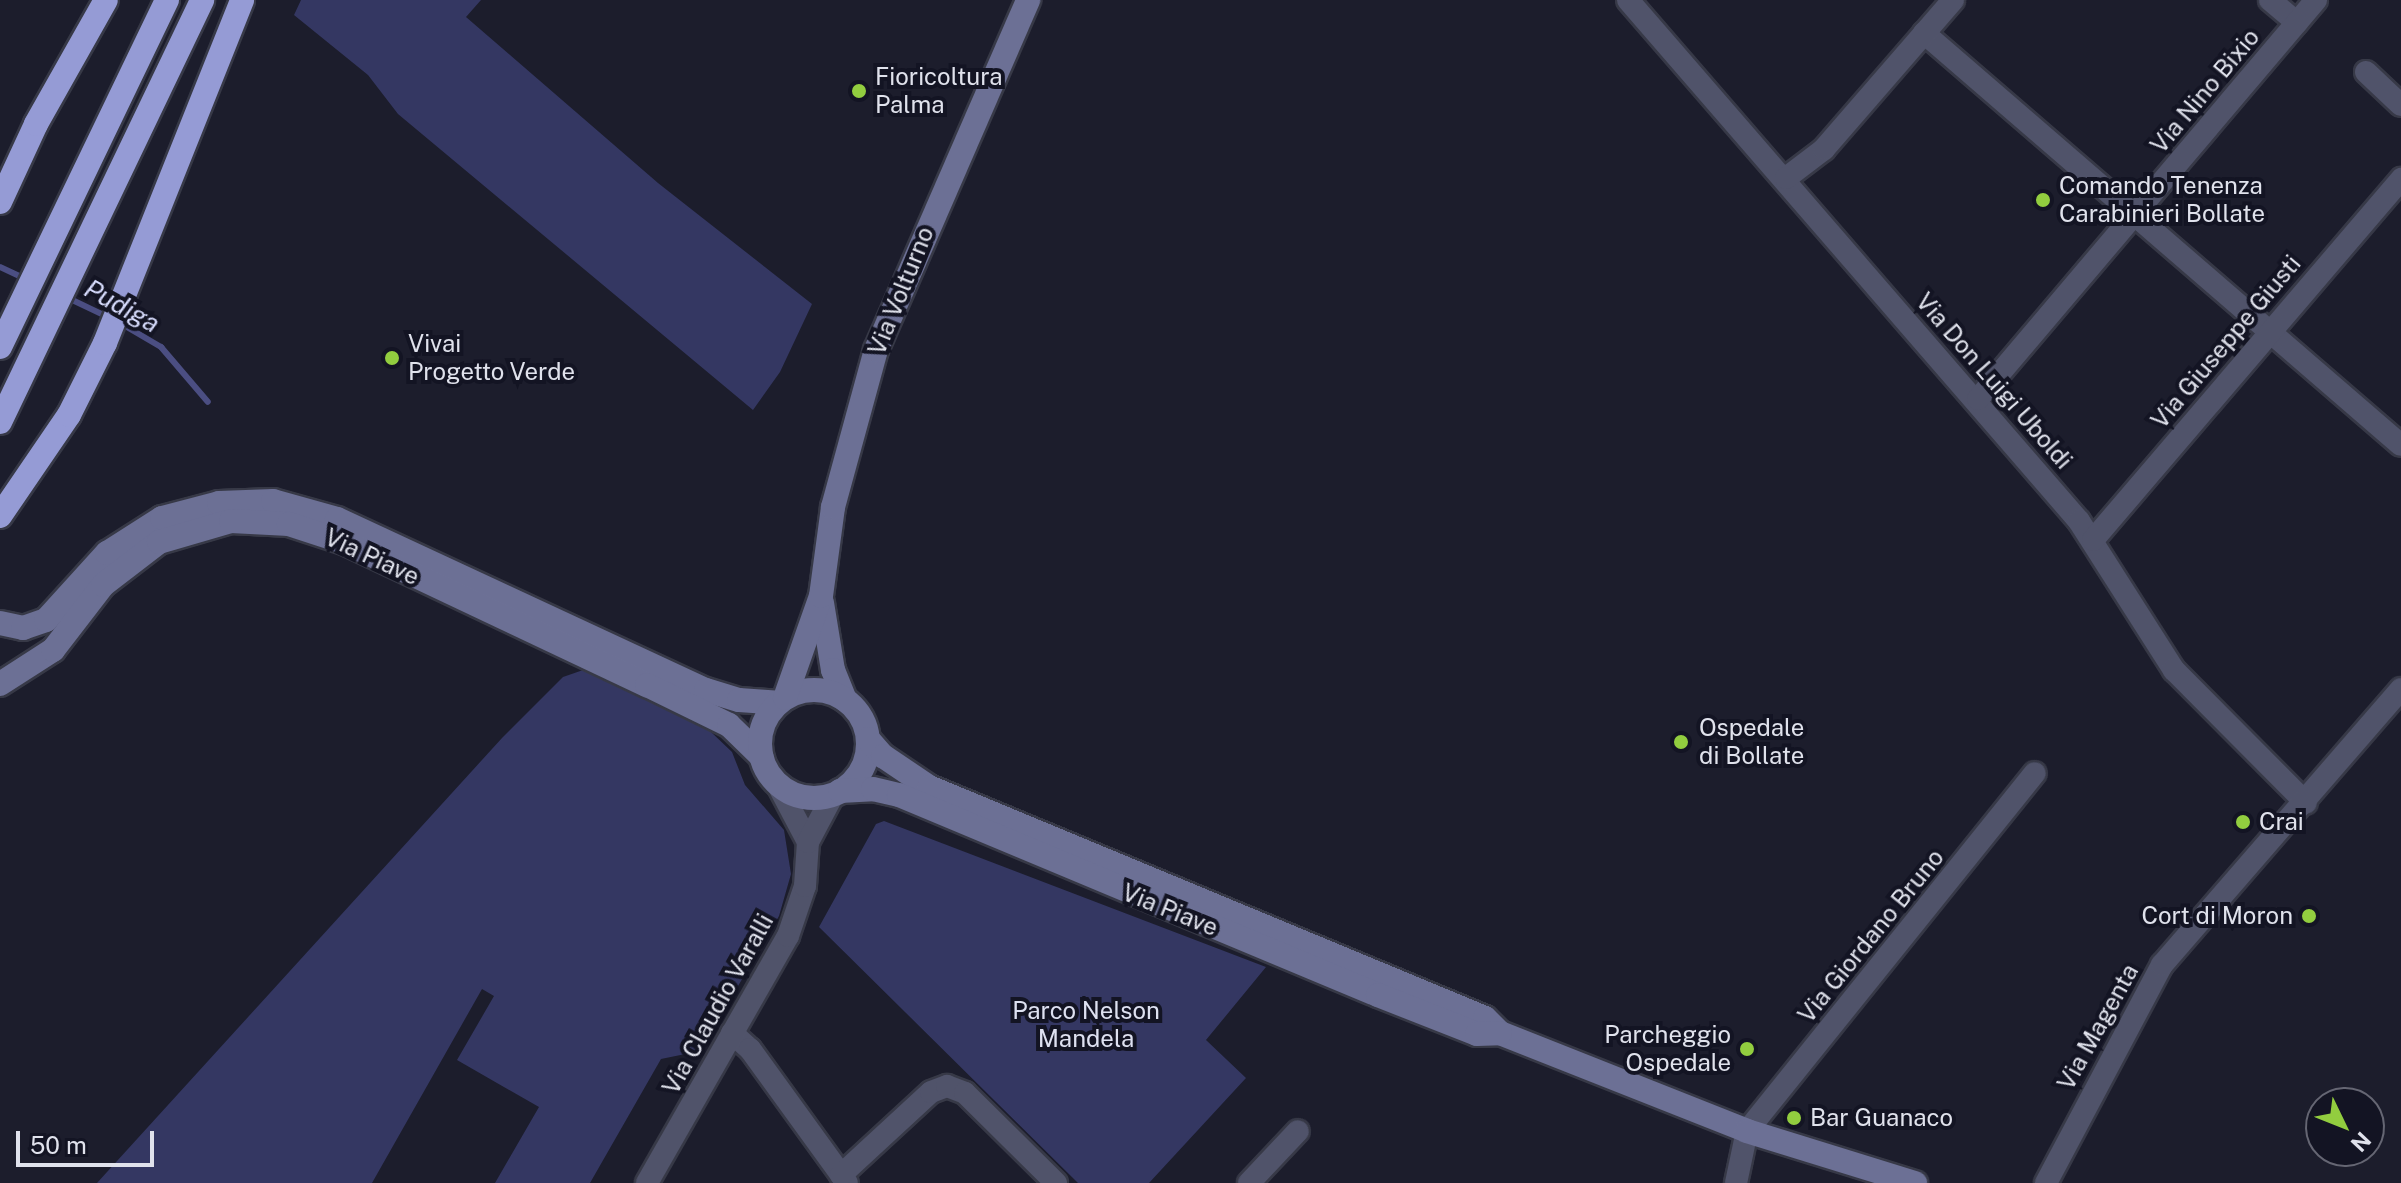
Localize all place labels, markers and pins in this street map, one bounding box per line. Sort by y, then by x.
place label: Fioricoltura Palma [875,63,1003,119]
marker: Fioricoltura Palma [850,82,868,100]
place label: Comando Tenenza Carabinieri Bollate [2059,172,2265,228]
marker: Comando Tenenza Carabinieri Bollate [2034,191,2052,209]
place label: Vivai Progetto Verde [408,330,576,386]
marker: Vivai Progetto Verde [383,349,401,367]
place label: Ospedale di Bollate [1699,714,1804,770]
marker: Ospedale di Bollate [1670,731,1692,753]
place label: Crai [2259,808,2304,836]
marker: Crai [2234,813,2252,831]
place label: Cort di Moron [2141,902,2293,930]
marker: Cort di Moron [2300,907,2318,925]
place label: Parcheggio Ospedale [1604,1021,1731,1077]
marker: Parcheggio Ospedale [1738,1040,1756,1058]
place label: Bar Guanaco [1810,1104,1953,1132]
marker: Bar Guanaco [1785,1109,1803,1127]

